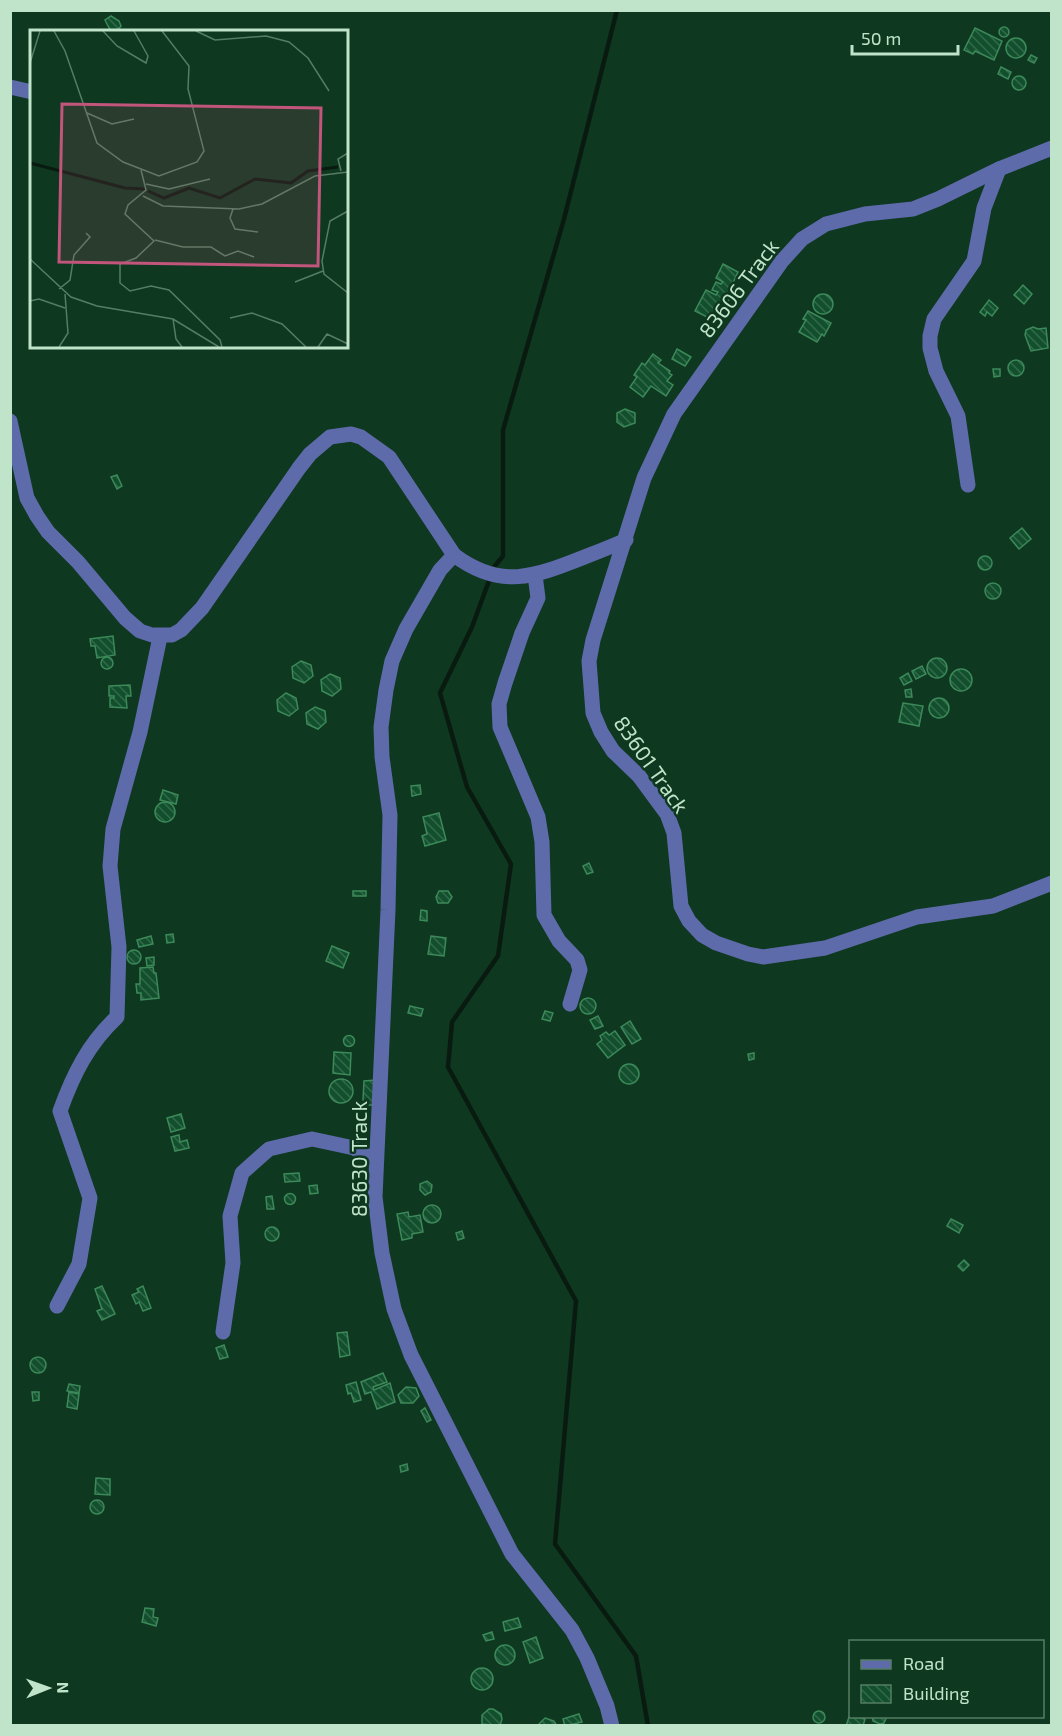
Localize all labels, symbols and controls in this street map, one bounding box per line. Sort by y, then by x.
scale bar [852,18,958,56]
text: 50 m [861,27,901,49]
inset map [30,30,348,348]
street label: 83606 Track [693,234,783,342]
street label: 83601 Track [609,711,695,818]
street label: 83630 Track [346,1101,371,1217]
legend [849,1640,1044,1718]
text: Road [903,1652,944,1674]
north arrow [18,1658,78,1718]
text: N [54,1682,73,1694]
text: Building [903,1682,970,1704]

